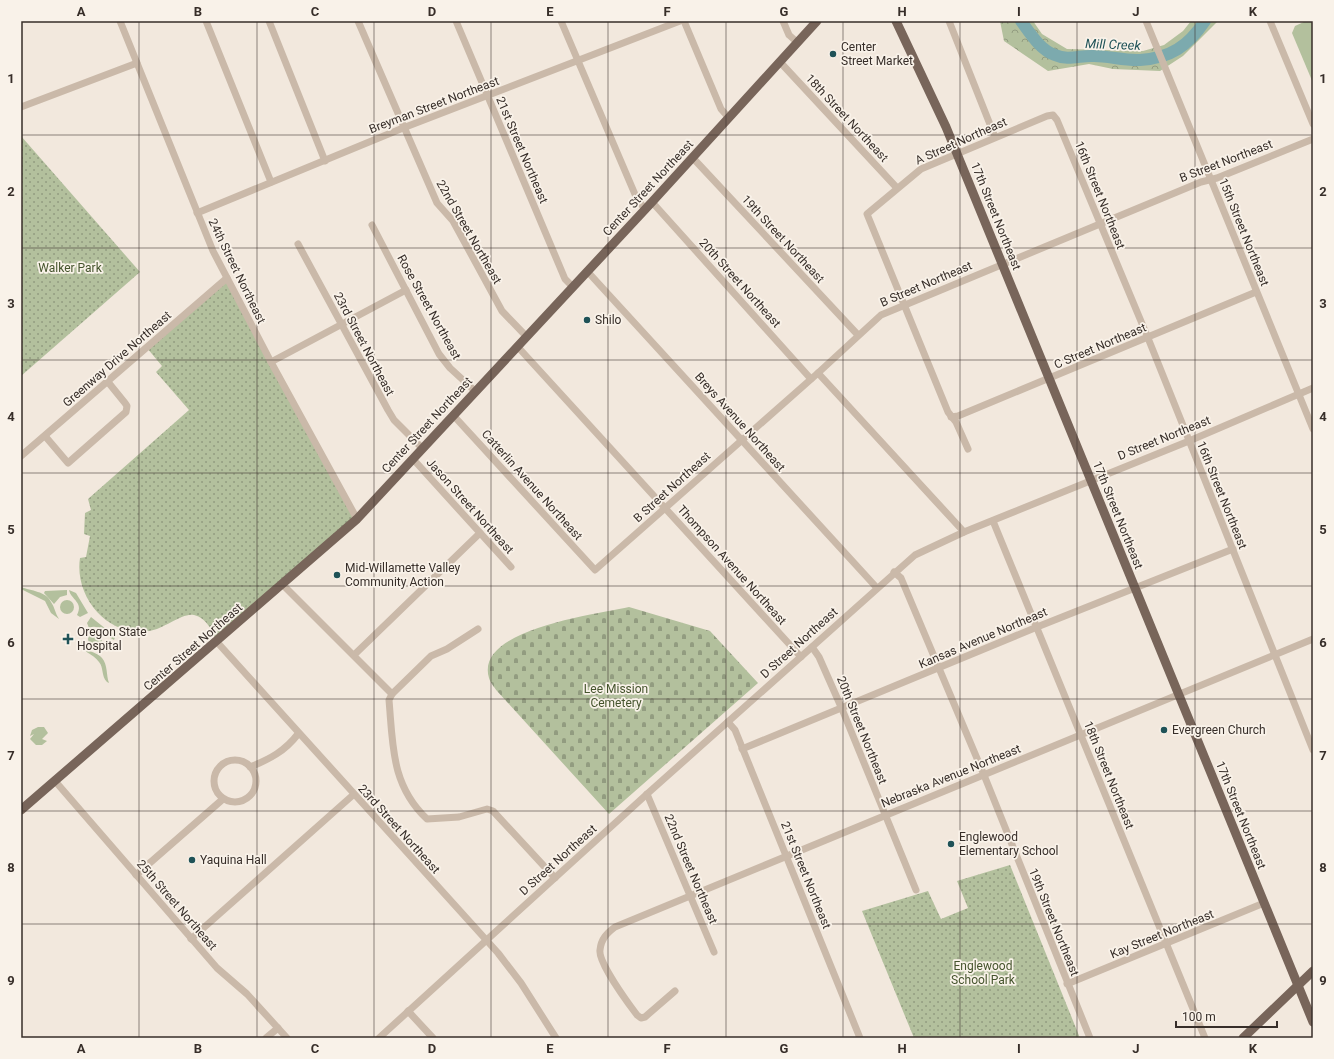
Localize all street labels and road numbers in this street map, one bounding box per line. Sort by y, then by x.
street label: 18th Street Northeast [803,71,891,165]
street label: Breyman Street Northeast [367,74,501,136]
street label: 21st Street Northeast [493,95,551,206]
street label: A Street Northeast [913,114,1009,167]
street label: Center Street Northeast [600,137,696,239]
street label: B Street Northeast [1178,137,1275,185]
street label: 16th Street Northeast [1072,139,1128,251]
street label: 17th Street Northeast [968,160,1024,272]
street label: 15th Street Northeast [1216,176,1272,288]
street label: 22nd Street Northeast [433,177,505,287]
street label: 19th Street Northeast [739,192,827,286]
street label: 24th Street Northeast [206,216,269,326]
street label: 20th Street Northeast [696,236,784,330]
street label: Rose Street Northeast [394,252,464,362]
street label: B Street Northeast [878,258,974,310]
street label: 23rd Street Northeast [331,290,397,398]
street label: Greenway Drive Northeast [60,308,174,410]
street label: C Street Northeast [1052,320,1148,372]
street label: Breys Avenue Northeast [692,370,788,474]
street label: Center Street Northeast [379,374,475,476]
street label: D Street Northeast [1116,413,1212,463]
street label: Catterlin Avenue Northeast [479,427,585,543]
street label: 16th Street Northeast [1194,439,1250,551]
street label: B Street Northeast [631,449,713,525]
street label: Jason Street Northeast [423,455,517,557]
street label: 17th Street Northeast [1090,459,1146,571]
street label: Thompson Avenue Northeast [675,502,789,628]
street label: Center Street Northeast [141,600,245,694]
street label: D Street Northeast [758,605,840,681]
street label: Kansas Avenue Northeast [917,605,1049,671]
street label: 20th Street Northeast [834,674,890,786]
street label: 18th Street Northeast [1081,719,1137,831]
street label: Nebraska Avenue Northeast [879,742,1023,810]
street label: 17th Street Northeast [1213,759,1269,871]
street label: 23rd Street Northeast [355,782,443,877]
street label: 22nd Street Northeast [662,812,720,926]
street label: 21st Street Northeast [778,819,834,931]
street label: D Street Northeast [517,822,599,898]
street label: 25th Street Northeast [134,857,220,953]
street label: 19th Street Northeast [1026,866,1082,978]
street label: Kay Street Northeast [1108,907,1216,961]

